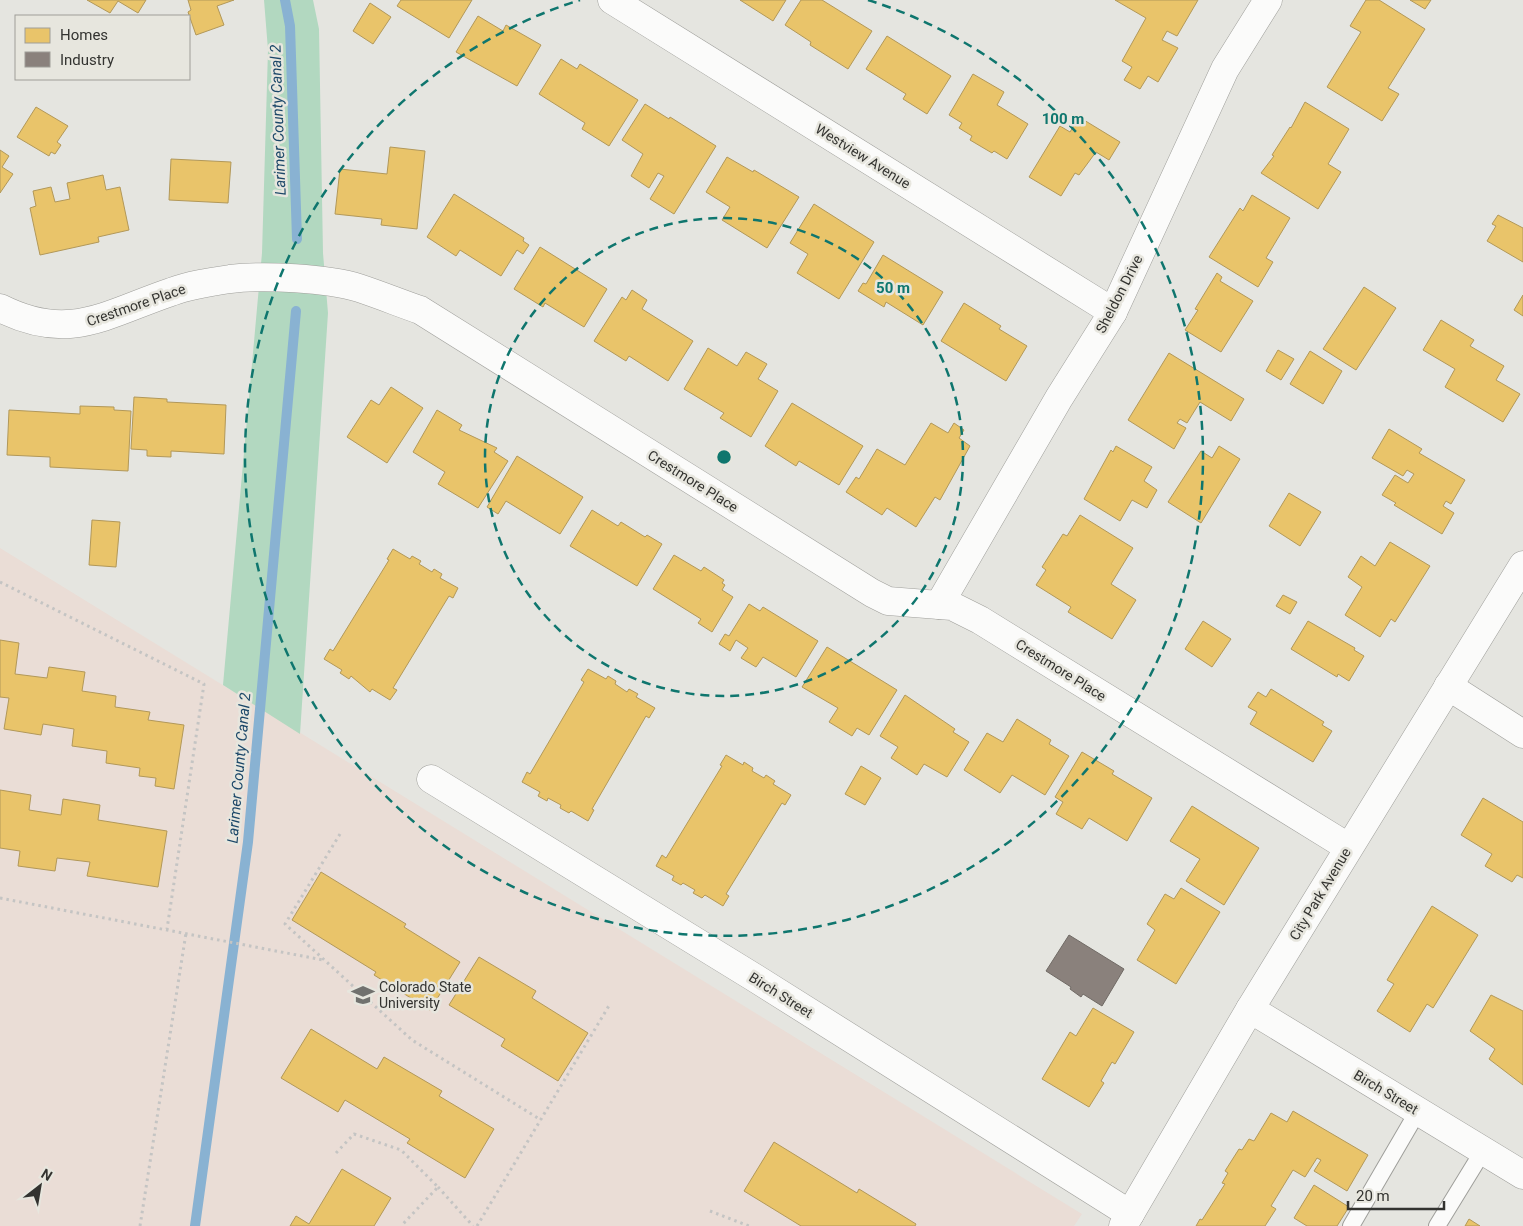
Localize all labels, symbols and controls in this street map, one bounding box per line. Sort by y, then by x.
legend [15,15,190,80]
text: Homes [60,26,108,44]
water label: Larimer County Canal 2 [266,44,290,196]
text: Industry [60,51,114,69]
text: 100 m [1042,110,1084,128]
street label: Westview Avenue [813,120,913,192]
street label: Sheldon Drive [1092,252,1146,336]
text: 50 m [876,279,910,297]
street label: Crestmore Place [85,281,187,329]
street label: Crestmore Place [645,447,741,515]
centre of rings [715,448,733,466]
street label: Crestmore Place [1013,636,1109,704]
water label: Larimer County Canal 2 [223,692,255,844]
street label: City Park Avenue [1286,845,1354,943]
street label: Birch Street [746,969,816,1021]
place label: Colorado State University [379,979,471,1011]
school or university icon: Colorado State University [350,982,376,1008]
street label: Birch Street [1351,1067,1421,1118]
north arrow [15,1161,65,1211]
text: N [38,1165,55,1184]
scale bar [1348,1178,1444,1210]
text: 20 m [1356,1187,1390,1205]

